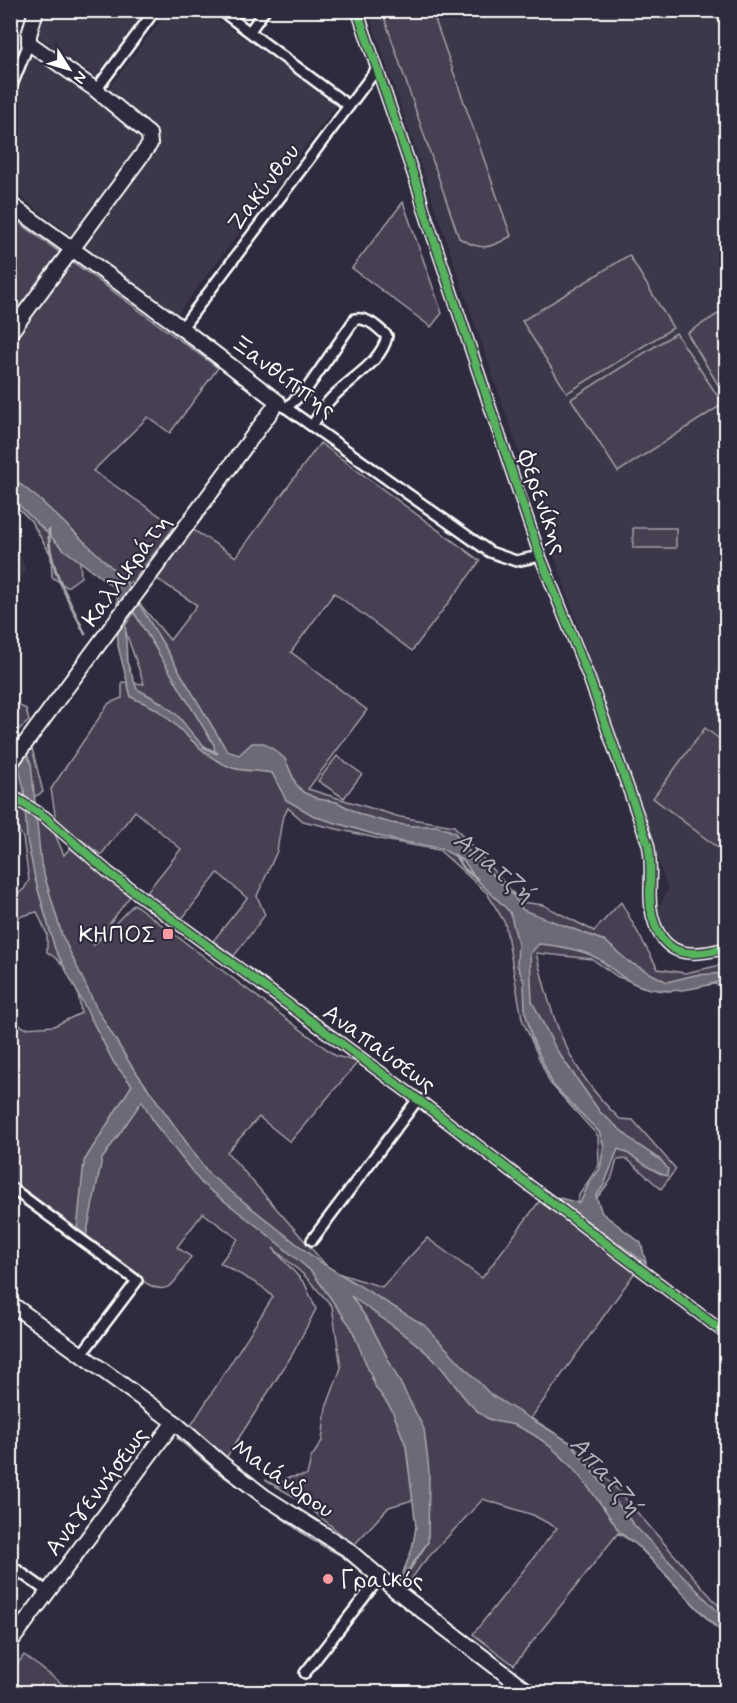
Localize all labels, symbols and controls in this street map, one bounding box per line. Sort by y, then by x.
north arrow [39,39,99,99]
text: N [68,67,91,88]
street label: Ζακύνθου [221,137,308,238]
street label: Ξανθίππης [224,329,342,426]
street label: Φερενίκης [509,445,574,559]
street label: Καλλικράτη [76,508,179,634]
water label: Απατζή [446,824,542,911]
place label: ΚΗΠΟΣ [78,920,156,951]
marker: ΚΗΠΟΣ [161,927,175,941]
street label: Αναπαύσεως [316,998,442,1101]
street label: Αναγεννήσεως [39,1421,156,1563]
water label: Απατζή [561,1429,650,1524]
street label: Μαιάνδρου [225,1432,340,1526]
place label: Γραικός [340,1565,423,1596]
marker: Γραικός [321,1572,335,1586]

